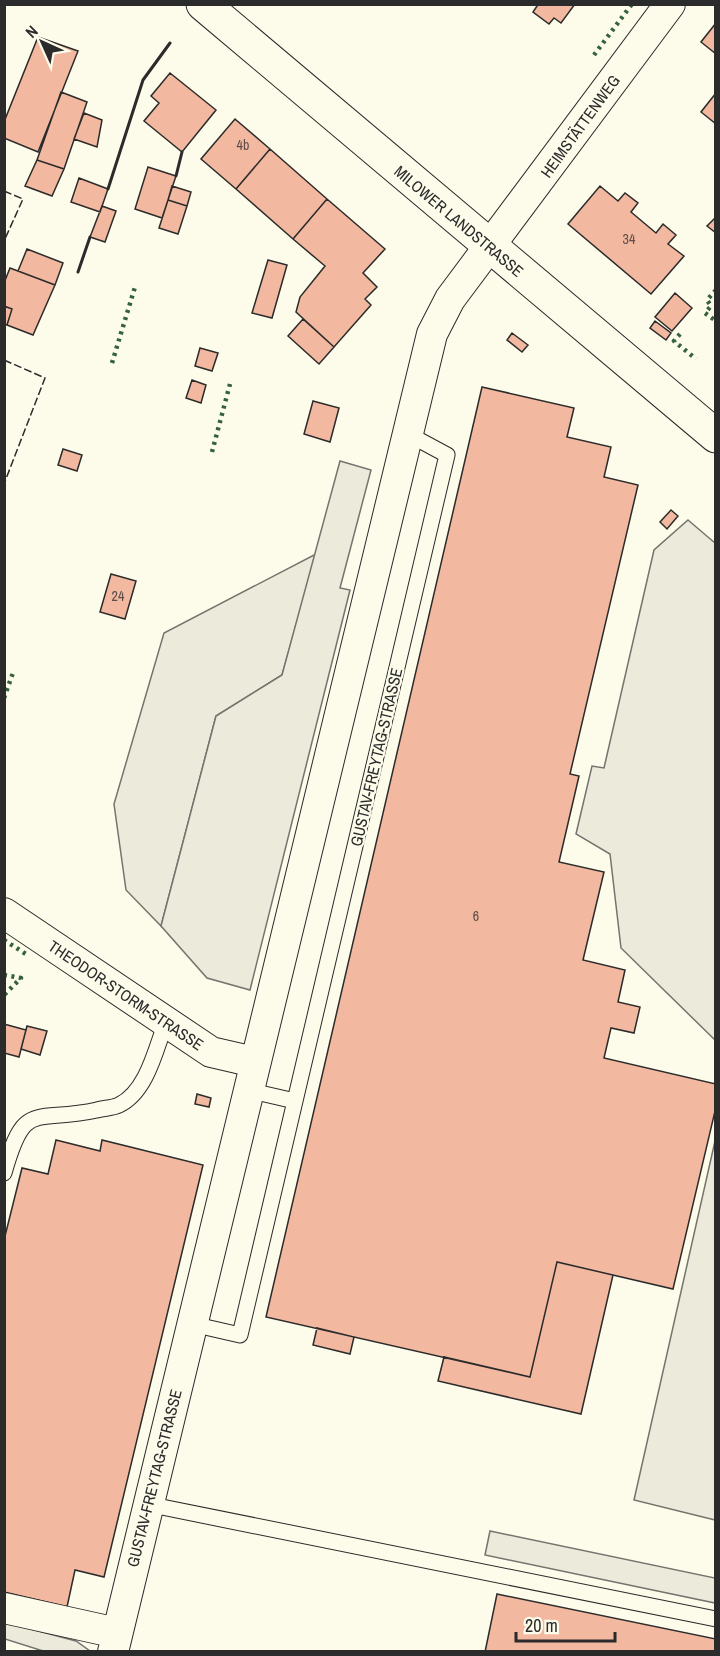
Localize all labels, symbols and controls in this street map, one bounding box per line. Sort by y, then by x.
north arrow [12,12,72,72]
text: N [20,20,43,43]
street label: HEIMSTÄTTENWEG [535,70,625,182]
house number: 4b [237,136,249,154]
street label: MILOWER LANDSTRASSE [390,160,528,282]
house number: 34 [623,230,636,248]
house number: 24 [112,587,125,605]
street label: GUSTAV-FREYTAG-STRASSE [345,666,407,848]
house number: 6 [473,907,479,925]
street label: THEODOR-STORM-STRASSE [44,935,208,1055]
street label: GUSTAV-FREYTAG-STRASSE [121,1387,187,1569]
scale bar [516,1605,615,1643]
text: 20 m [525,1613,558,1638]

